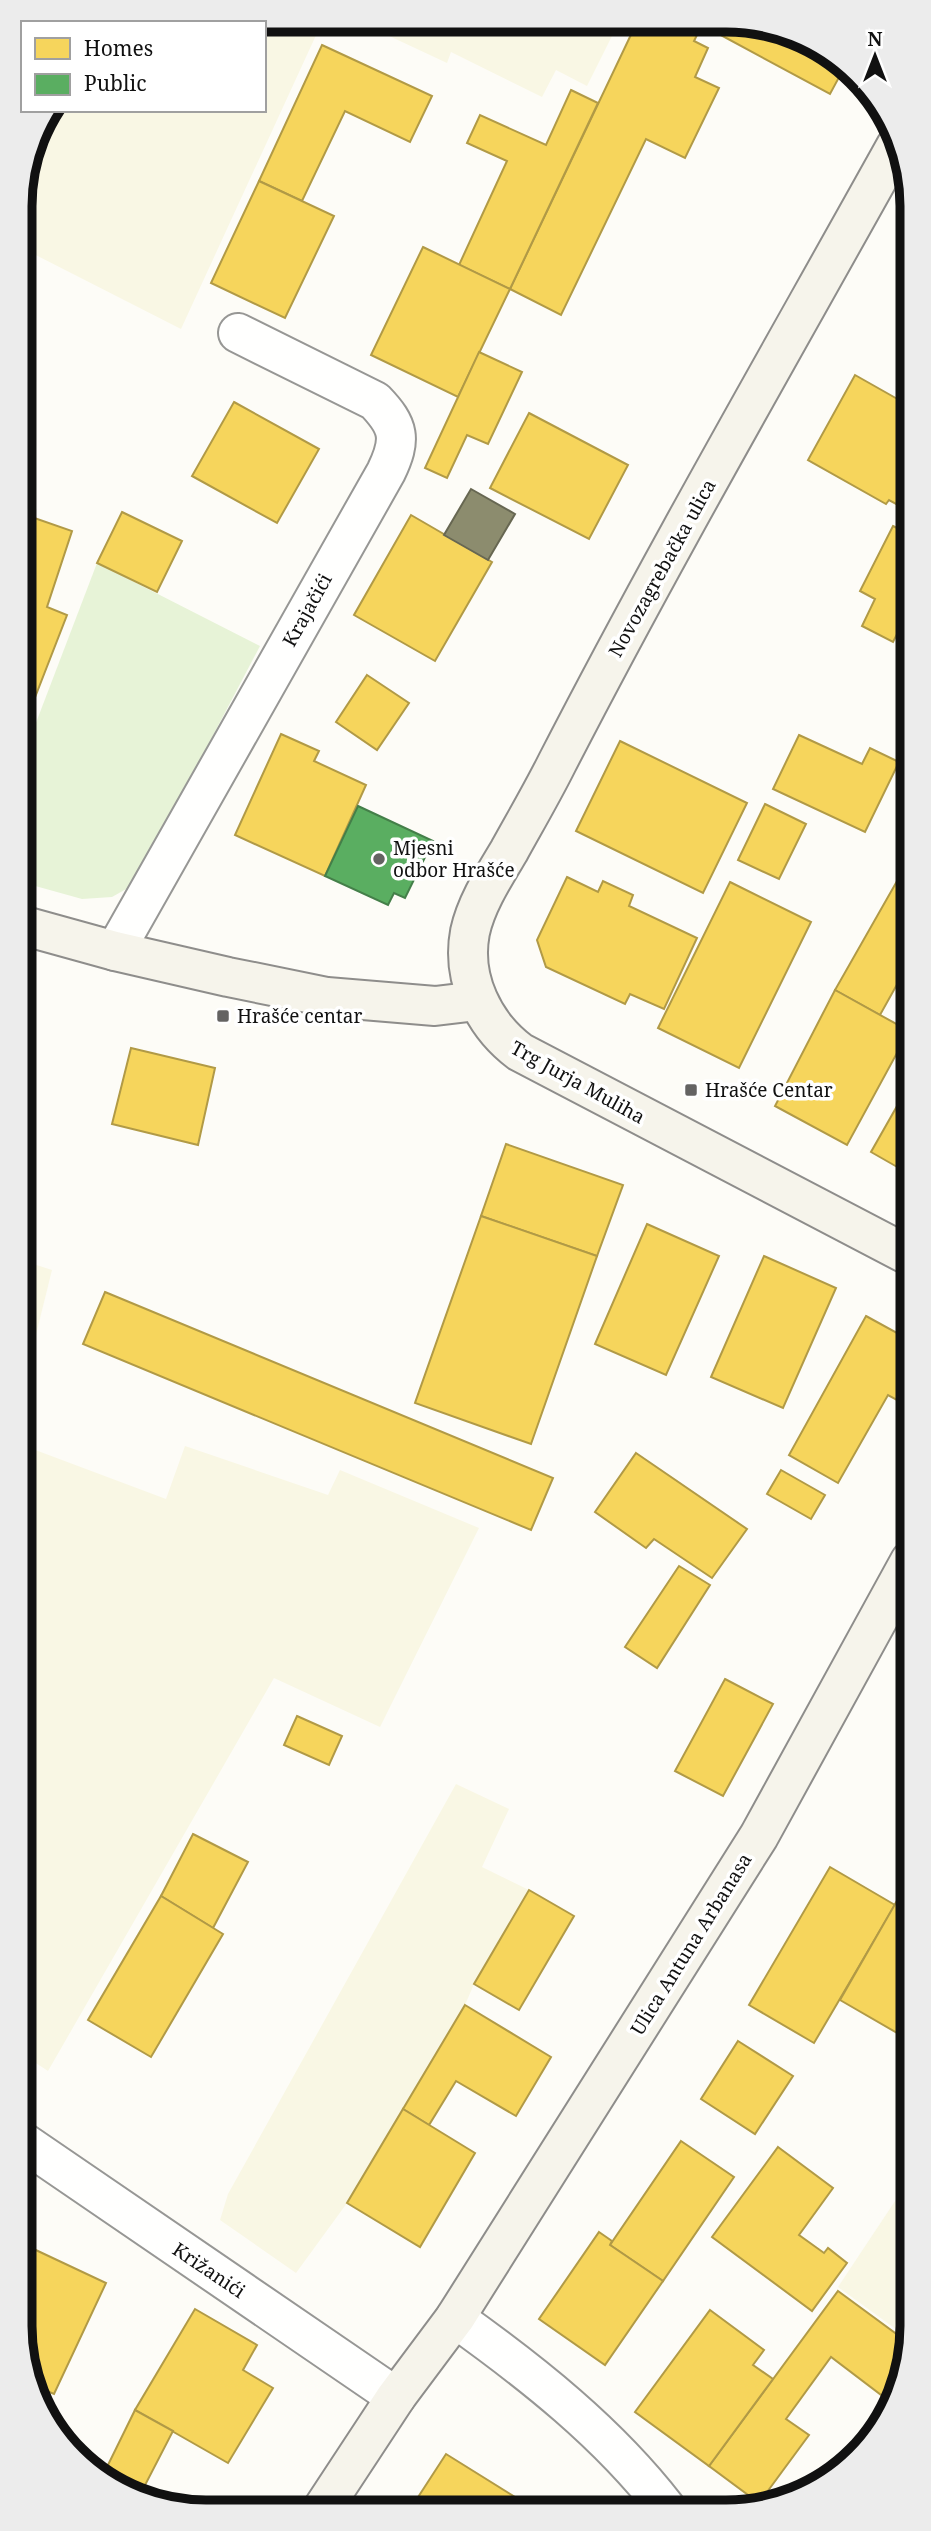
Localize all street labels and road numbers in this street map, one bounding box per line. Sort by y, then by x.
street label: Novozagrebačka ulica [602,474,722,662]
street label: Krajačići [276,569,338,651]
street label: Trg Jurja Muliha [506,1034,650,1130]
street label: Ulica Antuna Arbanasa [624,1848,758,2040]
street label: Križanići [168,2236,250,2304]

